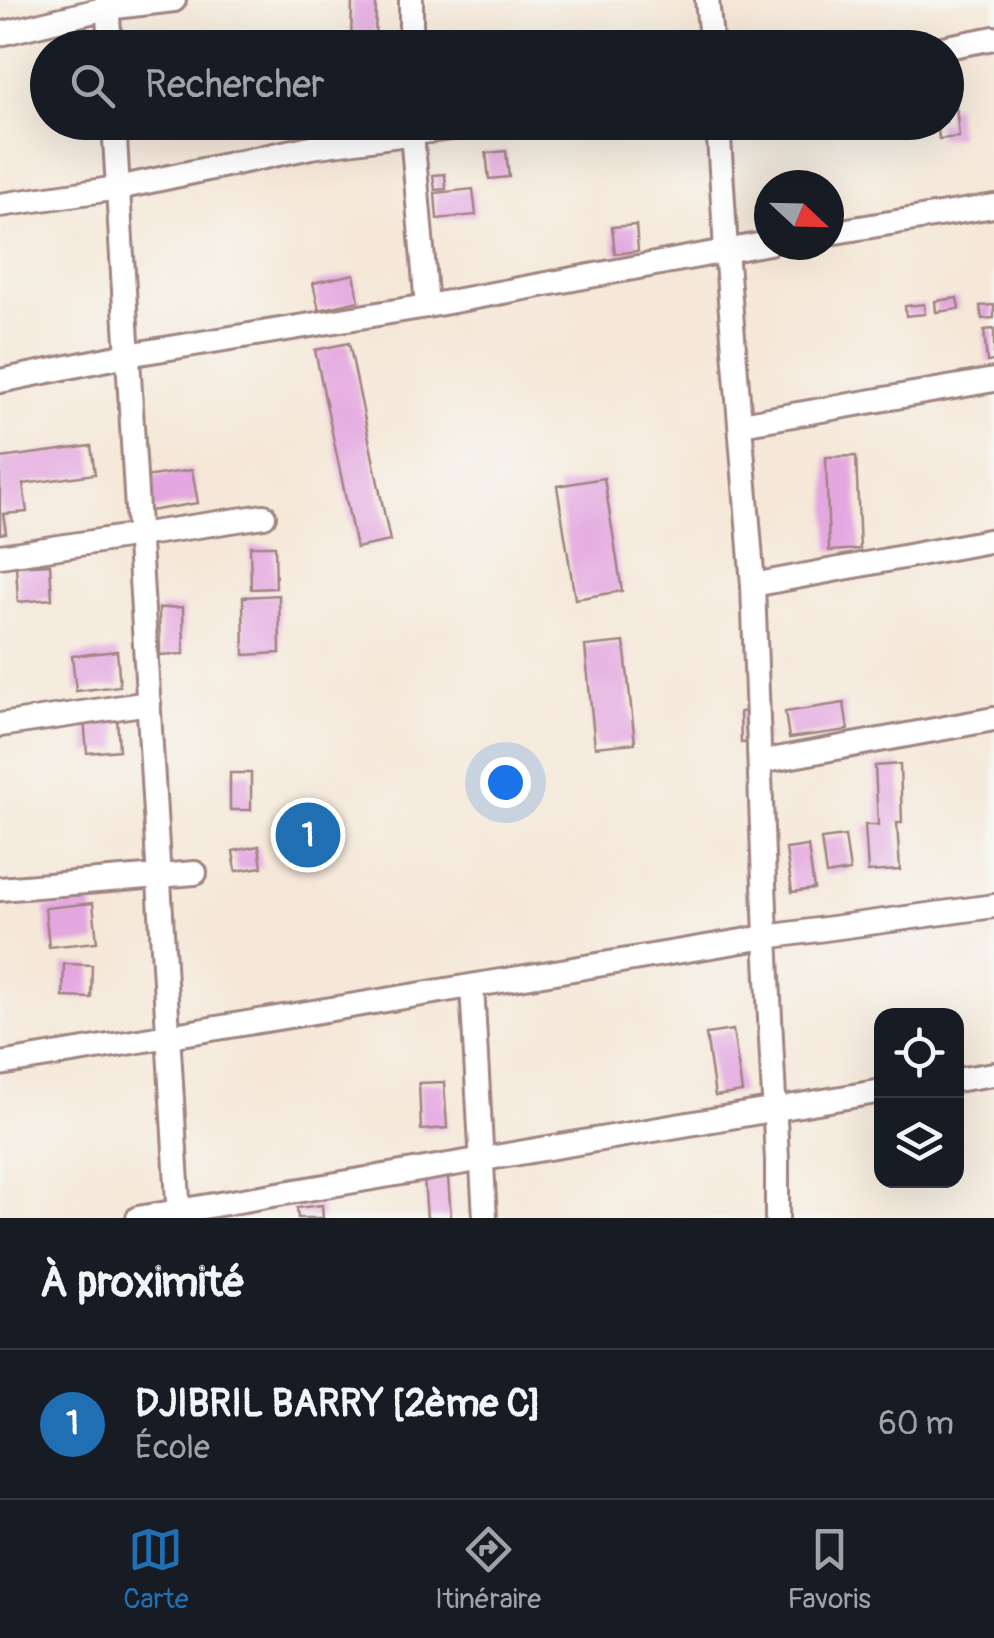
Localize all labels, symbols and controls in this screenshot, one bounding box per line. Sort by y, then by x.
search box [30,30,964,140]
icon: search [65,58,120,113]
text: Rechercher [145,61,325,109]
north arrow [754,170,844,260]
your location [480,757,531,808]
pin: 1 [276,798,340,872]
map controls [874,1008,964,1188]
button: locate [874,1008,964,1098]
button: layers [874,1098,964,1188]
text: À proximité [40,1257,245,1309]
text: DJIBRIL BARRY [2ème C] [135,1380,541,1428]
text: 1 [66,1404,79,1444]
text: 60 m [878,1404,954,1444]
text: École [135,1428,210,1468]
tab: Carte [123,1522,189,1617]
tab: Itinéraire [435,1522,541,1617]
tab: Favoris [787,1522,871,1617]

